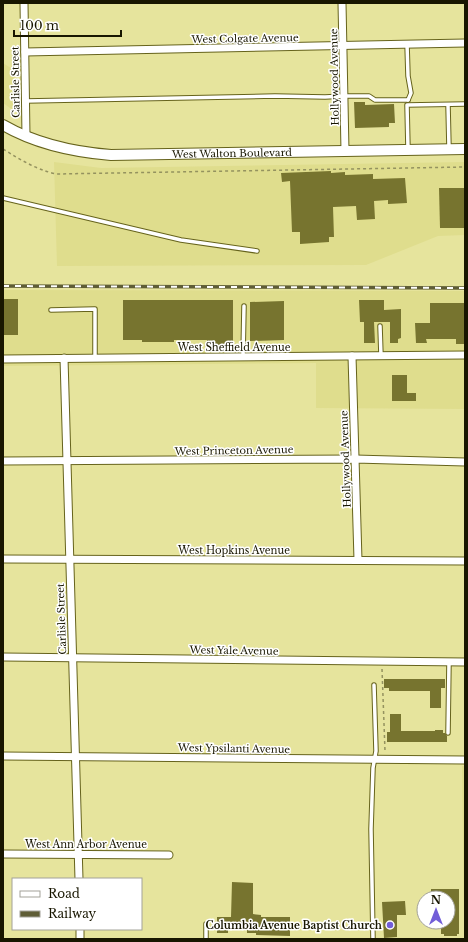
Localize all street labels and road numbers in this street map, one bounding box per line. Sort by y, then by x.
street label: Hollywood Avenue [327,28,342,126]
street label: West Colgate Avenue [190,31,299,46]
street label: Carlisle Street [8,46,23,118]
street label: West Walton Boulevard [171,146,292,161]
street label: West Sheffield Avenue [177,341,291,354]
street label: Hollywood Avenue [337,410,354,508]
street label: West Princeton Avenue [174,443,294,458]
street label: West Hopkins Avenue [177,544,290,557]
street label: Carlisle Street [54,583,69,655]
street label: West Yale Avenue [188,643,279,658]
street label: West Ypsilanti Avenue [177,741,291,756]
street label: West Ann Arbor Avenue [24,838,147,851]

